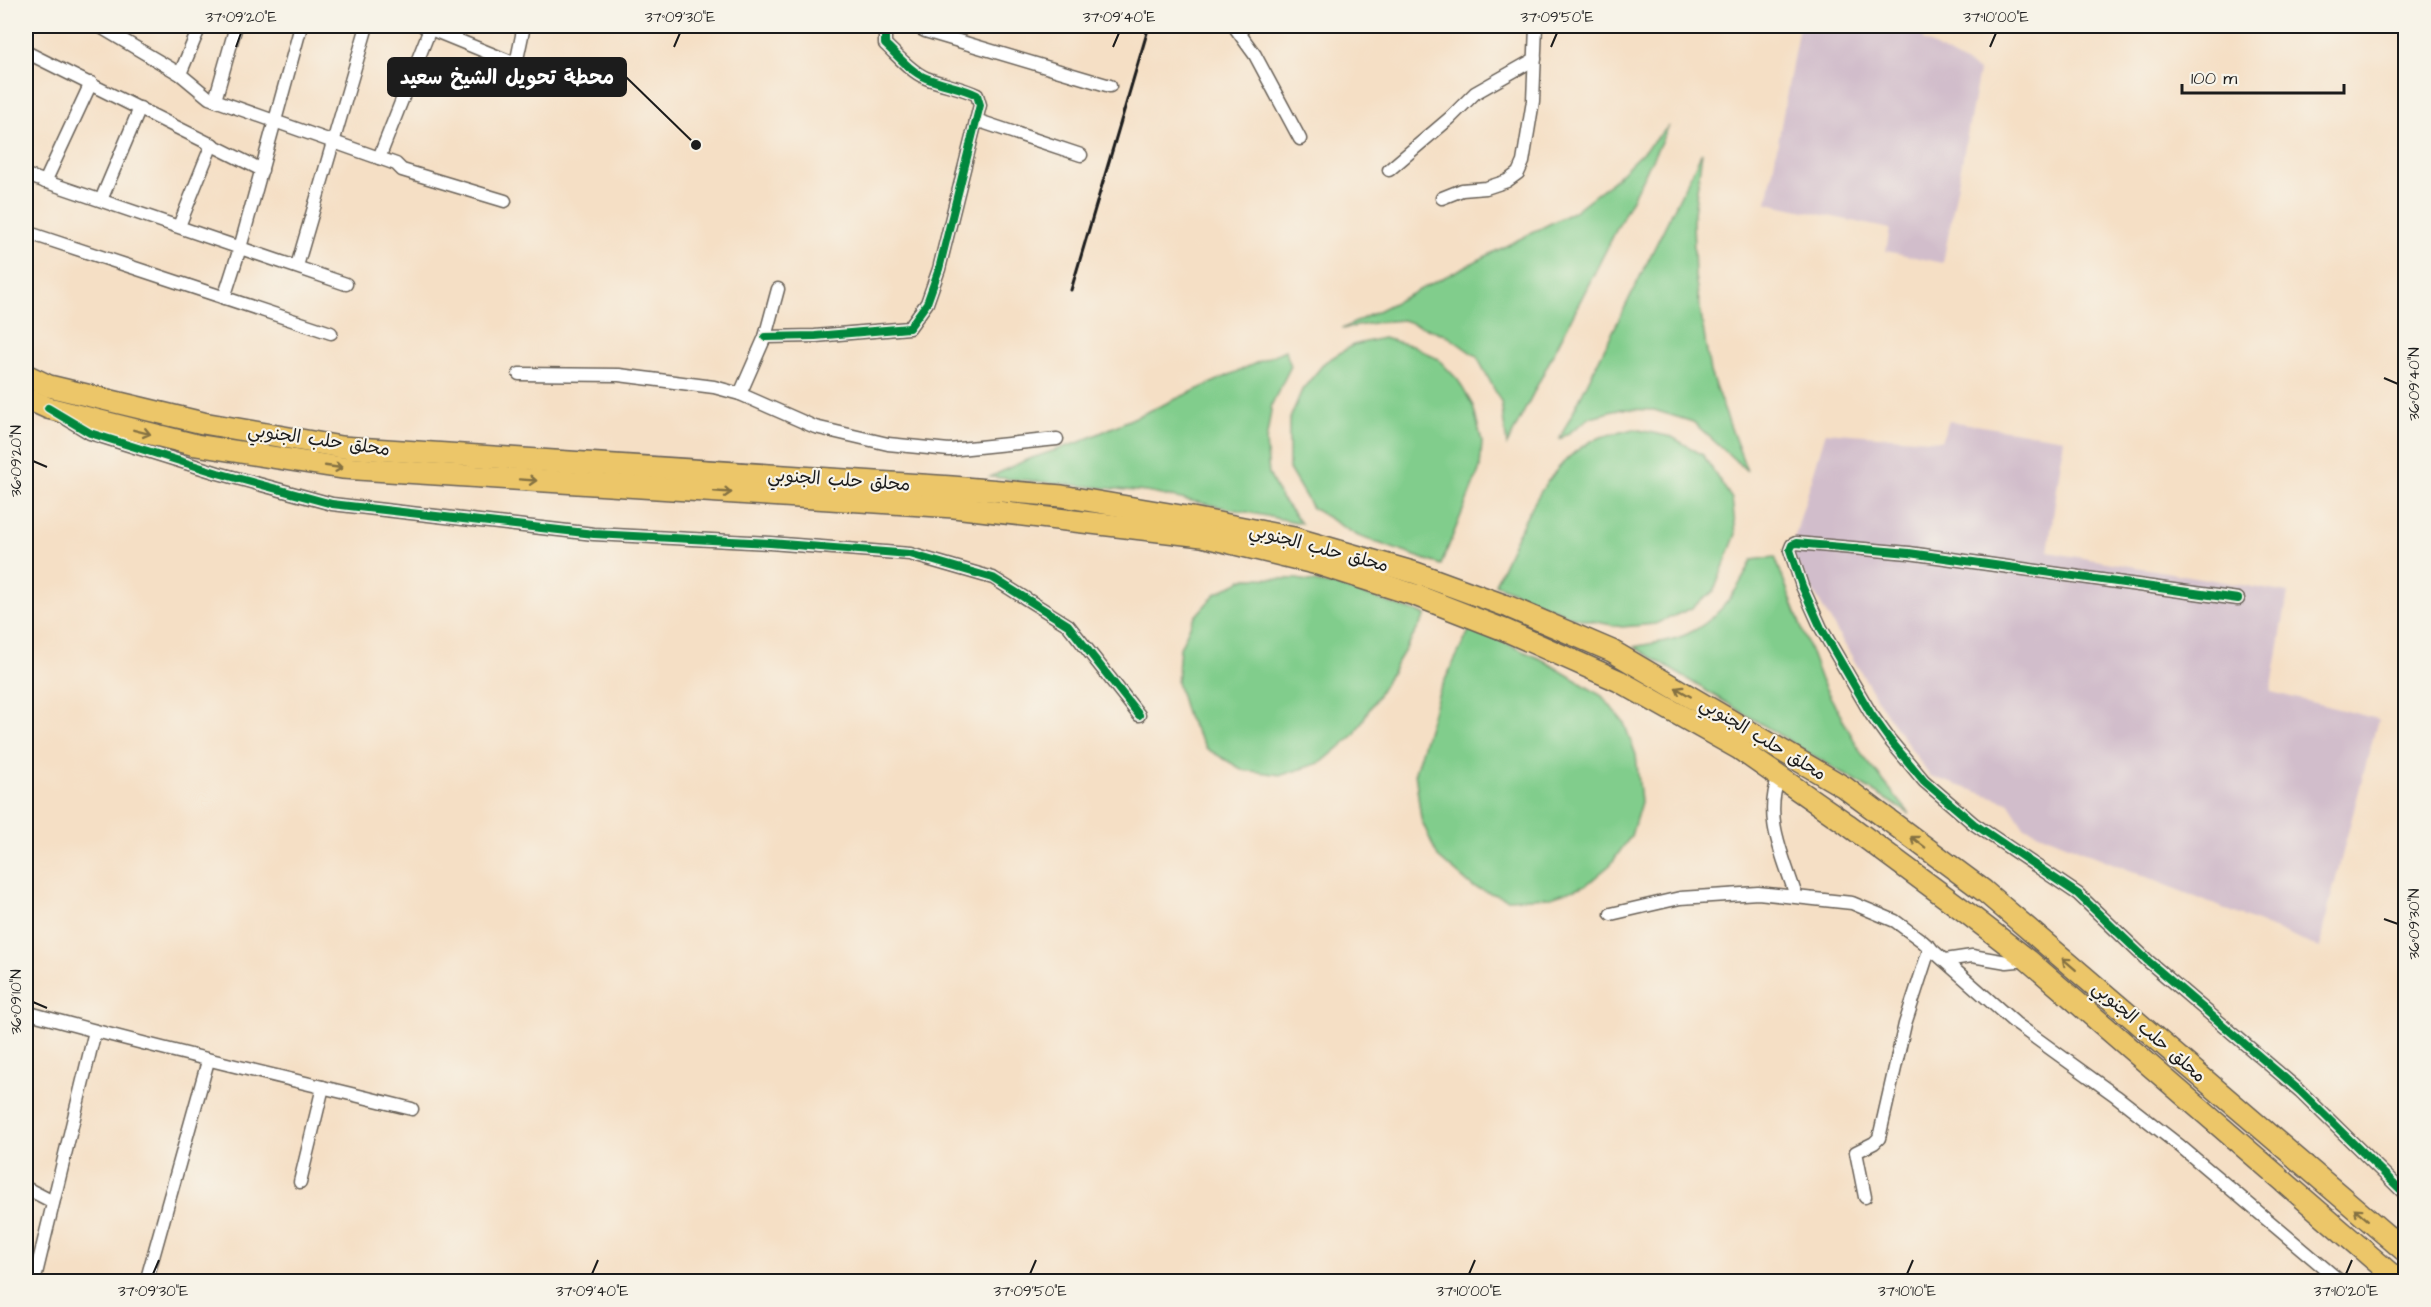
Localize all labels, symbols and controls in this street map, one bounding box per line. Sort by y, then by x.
text: 37°09'20"E [205,7,277,28]
text: 37°09'30"E [645,7,715,28]
text: 37°09'40"E [1083,7,1155,28]
text: 37°09'50"E [1520,7,1594,28]
text: 37°10'00"E [1963,7,2029,28]
scale bar [2182,57,2344,95]
callout: محطة تحويل الشيخ سعيد [388,58,626,96]
text: محطة تحويل الشيخ سعيد [400,64,614,92]
text: 100 m [2191,66,2237,91]
text: 36°09'40"N [2404,347,2425,421]
street label: محلق حلب الجنوبي [246,418,392,465]
text: 36°09'20"N [6,425,27,497]
one-way arrow [132,426,151,438]
one-way arrow [323,461,343,472]
street label: محلق حلب الجنوبي [767,463,911,500]
one-way arrow [518,474,538,485]
one-way arrow [712,487,732,498]
street label: محلق حلب الجنوبي [1246,517,1391,581]
one-way arrow [1675,686,1692,698]
street label: محلق حلب الجنوبي [1694,691,1831,789]
one-way arrow [1910,835,1926,848]
text: 36°09'30"N [2404,889,2425,959]
one-way arrow [2062,957,2077,971]
text: 36°09'10"N [6,969,27,1035]
street label: محلق حلب الجنوبي [2085,976,2211,1091]
one-way arrow [2354,1207,2369,1221]
text: 37°09'30"E [118,1281,188,1302]
text: 37°09'40"E [556,1281,628,1302]
text: 37°09'50"E [993,1281,1067,1302]
text: 37°10'00"E [1436,1281,1502,1302]
text: 37°10'10"E [1878,1281,1936,1302]
text: 37°10'20"E [2314,1281,2378,1302]

